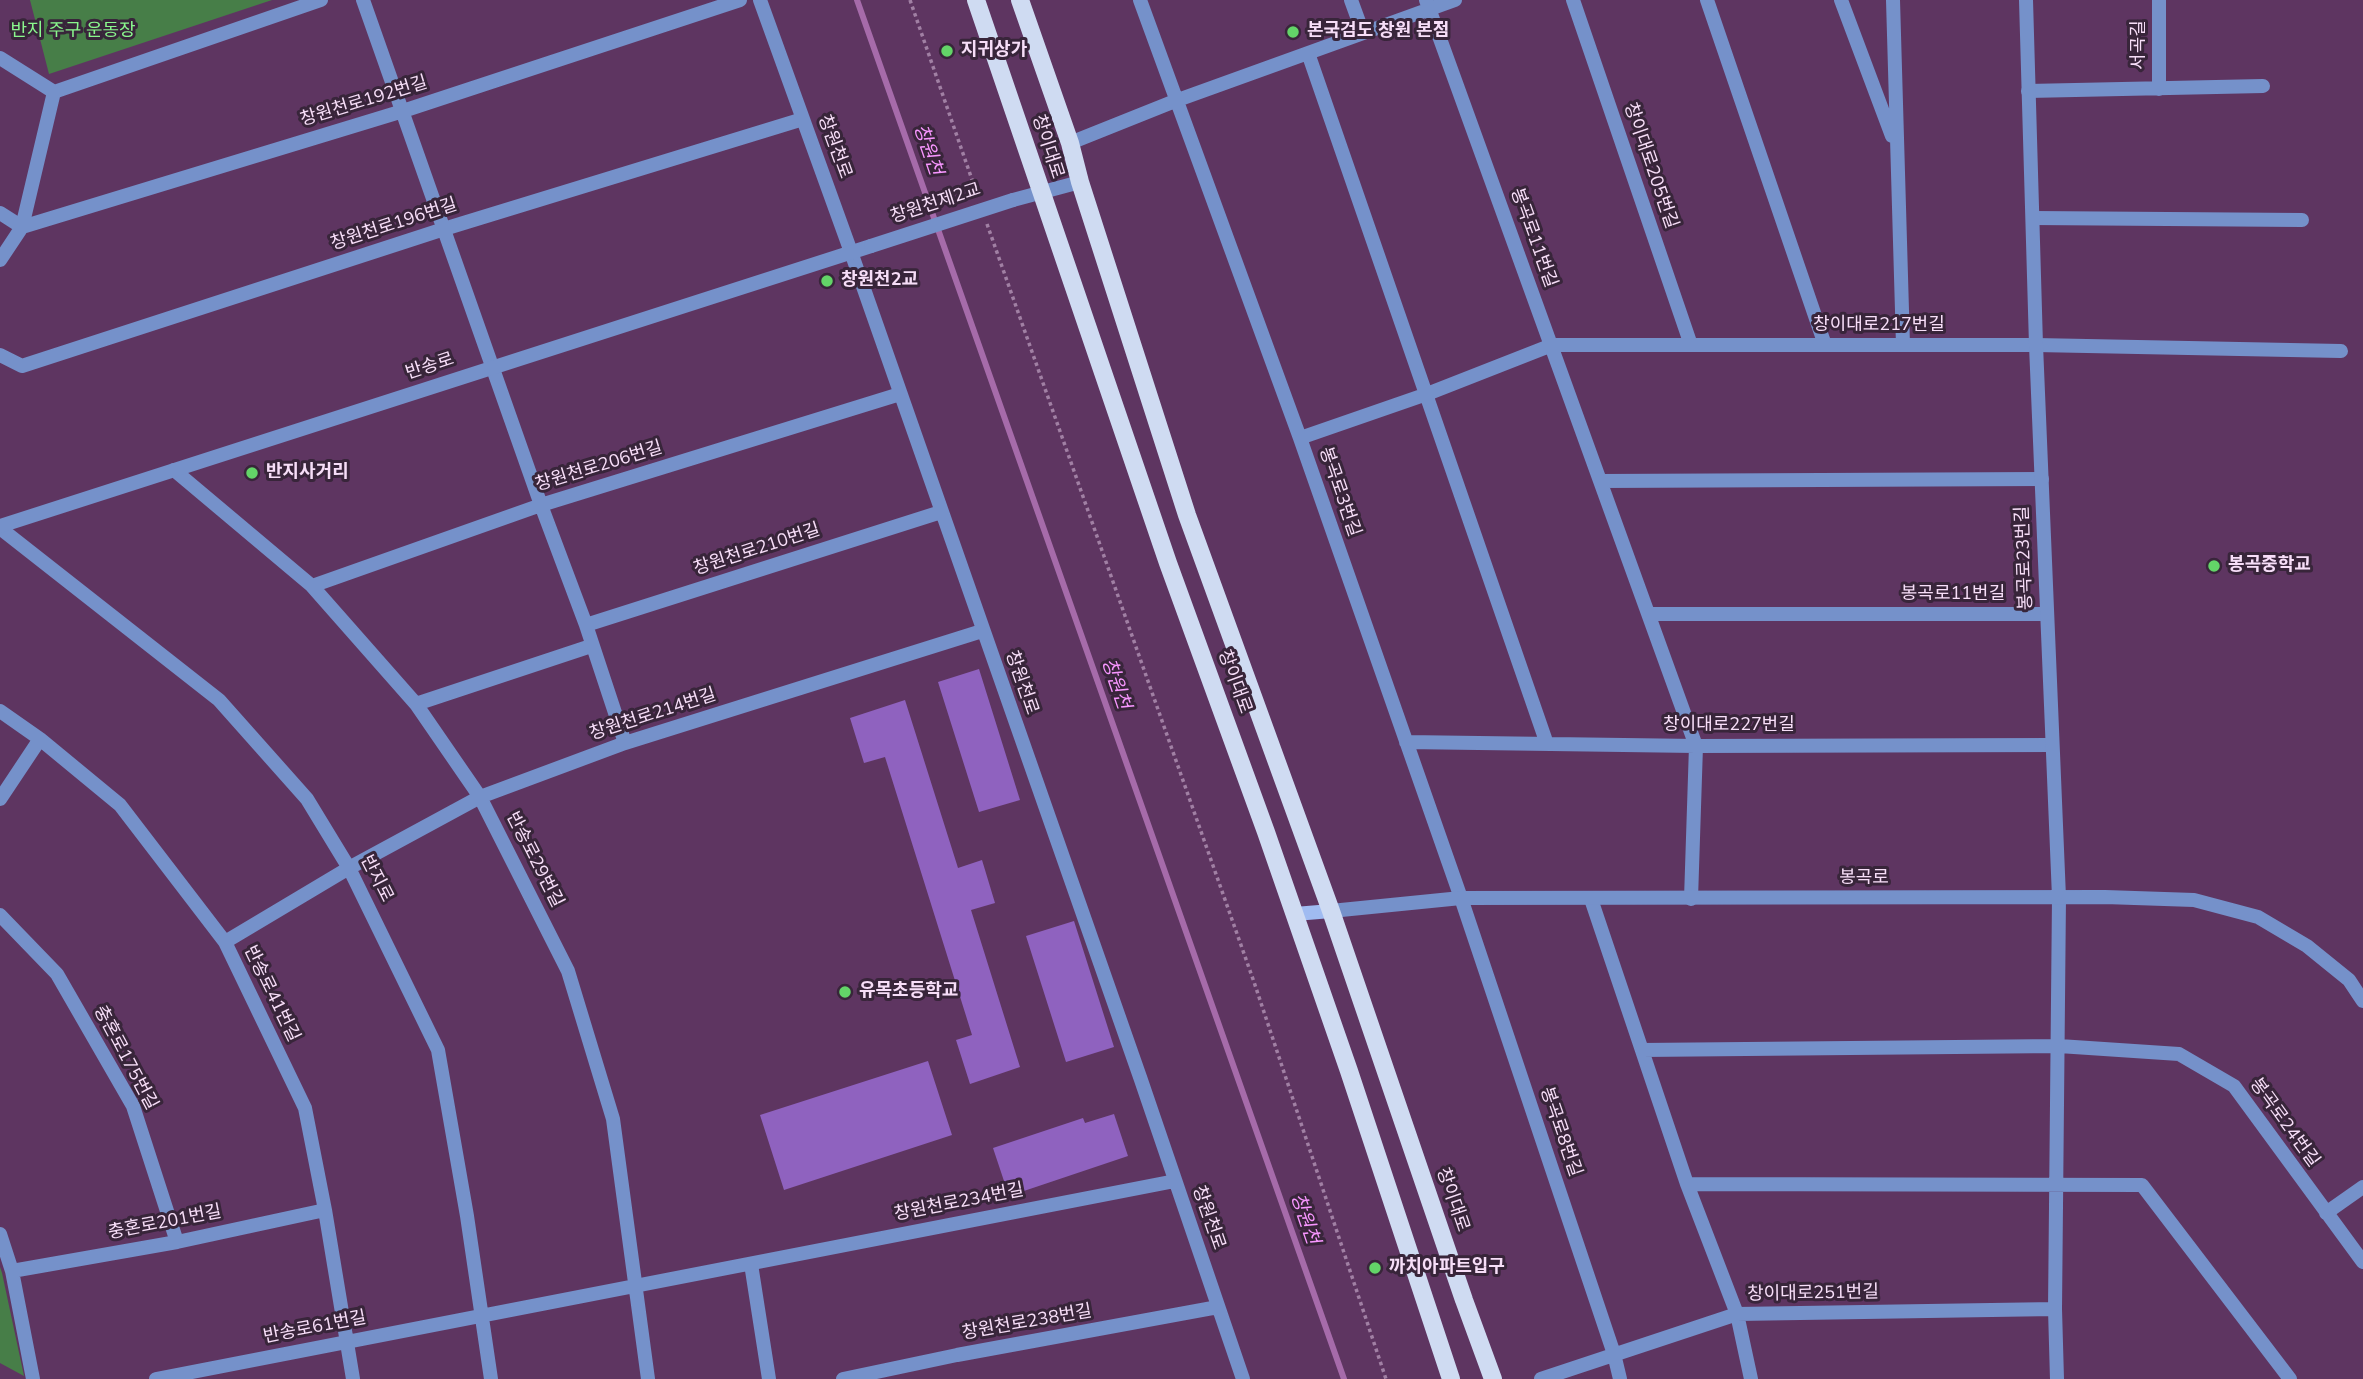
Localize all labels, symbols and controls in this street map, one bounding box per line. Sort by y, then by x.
street label: 서곡길 [2129,20,2151,70]
park label: 반지 주구 운동장 [10,21,136,43]
place label: 본국검도 창원 본점 [1307,21,1449,43]
marker: 본국검도 창원 본점 [1285,24,1301,40]
place label: 지귀상가 [961,40,1027,62]
marker: 지귀상가 [939,43,955,59]
street label: 창원천로192번길 [298,72,430,132]
street label: 창이대로205번길 [1618,100,1682,232]
street label: 창원천로 [813,112,855,182]
street label: 창이대로 [1026,112,1068,182]
water label: 창원천 [908,121,946,179]
street label: 창원천제2교 [888,179,984,229]
street label: 봉곡로11번길 [1505,185,1561,291]
street label: 창원천로196번길 [328,194,460,256]
place label: 창원천2교 [841,270,918,292]
marker: 창원천2교 [819,273,835,289]
street label: 창이대로217번길 [1813,315,1945,337]
street label: 반송로 [403,349,457,385]
street label: 창원천로206번길 [533,437,665,497]
street label: 봉곡로3번길 [1314,444,1364,540]
place label: 반지사거리 [266,462,349,484]
marker: 반지사거리 [244,465,260,481]
street label: 봉곡로23번길 [2012,505,2038,611]
street label: 창원천로210번길 [691,519,823,581]
place label: 봉곡중학교 [2228,555,2311,577]
marker: 봉곡중학교 [2206,558,2222,574]
street label: 봉곡로11번길 [1901,584,2005,606]
street label: 창이대로 [1213,647,1255,717]
street label: 창원천로 [1000,648,1042,718]
water label: 창원천 [1096,655,1134,713]
street label: 창원천로214번길 [587,684,719,746]
street label: 창이대로227번길 [1663,715,1795,737]
street label: 반송로29번길 [501,809,567,911]
street label: 반지로 [355,852,397,906]
street label: 봉곡로 [1839,868,1889,890]
street label: 반송로41번길 [238,942,304,1046]
place label: 유목초등학교 [859,981,958,1003]
marker: 유목초등학교 [837,984,853,1000]
street label: 충혼로175번길 [88,1002,162,1114]
street label: 봉곡로24번길 [2245,1074,2323,1172]
street label: 봉곡로8번길 [1535,1084,1585,1180]
street label: 창이대로 [1431,1165,1473,1235]
street label: 창원천로234번길 [892,1180,1026,1226]
street label: 창원천로 [1187,1183,1229,1253]
water label: 창원천 [1285,1190,1323,1248]
street label: 충혼로201번길 [106,1201,224,1245]
place label: 까치아파트입구 [1389,1257,1505,1279]
marker: 까치아파트입구 [1367,1260,1383,1276]
street label: 창이대로251번길 [1747,1282,1879,1306]
street label: 창원천로238번길 [960,1301,1094,1345]
street label: 반송로61번길 [262,1307,368,1349]

